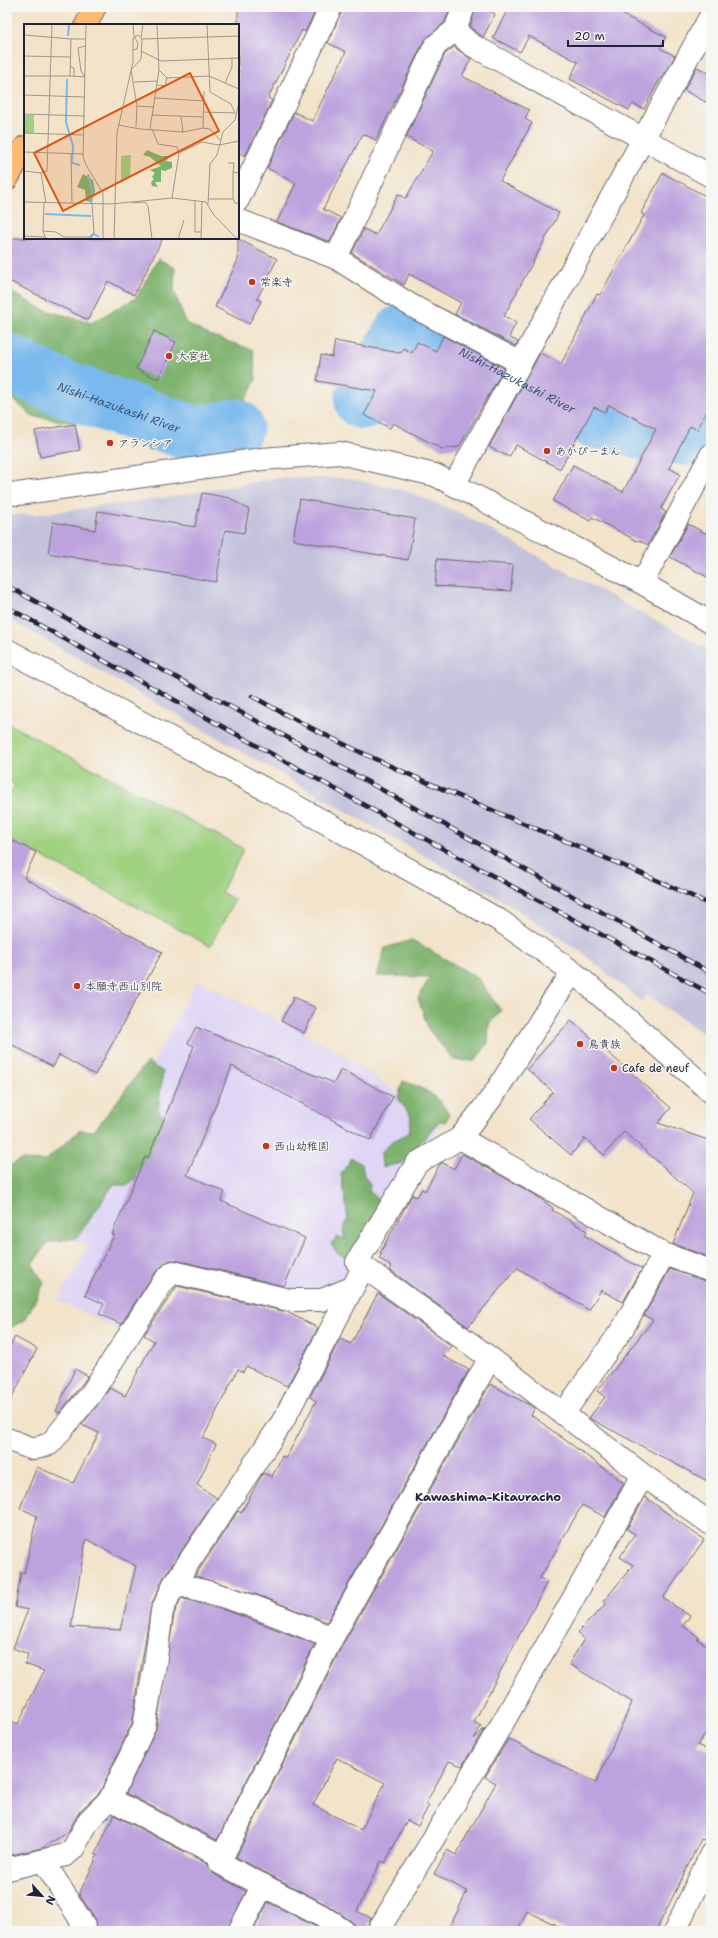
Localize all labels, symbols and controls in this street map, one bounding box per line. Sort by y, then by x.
scale bar [568,22,663,48]
inset map [24,24,239,239]
text: 20 m [574,28,605,44]
place label: 常楽寺 [260,275,293,290]
marker: 常楽寺 [247,277,257,287]
water label: Nishi-Hazukashi River [456,343,578,418]
place label: 大宮社 [177,349,210,364]
marker: 大宮社 [164,351,174,361]
water label: Nishi-Hazukashi River [55,378,183,437]
place label: アランシア [118,436,173,451]
marker: アランシア [105,438,115,448]
place label: あかぴーまん [555,444,621,459]
marker: あかぴーまん [542,446,552,456]
place label: 本願寺西山別院 [85,979,162,994]
marker: 本願寺西山別院 [72,981,82,991]
place label: 鳥貴族 [588,1037,621,1052]
marker: 鳥貴族 [575,1039,585,1049]
place label: Cafe de neuf [622,1061,690,1076]
marker: Cafe de neuf [609,1063,619,1073]
place label: 西山幼稚園 [274,1139,329,1154]
marker: 西山幼稚園 [261,1141,271,1151]
district label: Kawashima-Kitauracho [415,1489,561,1505]
north arrow [22,1876,62,1916]
text: N [42,1893,59,1908]

